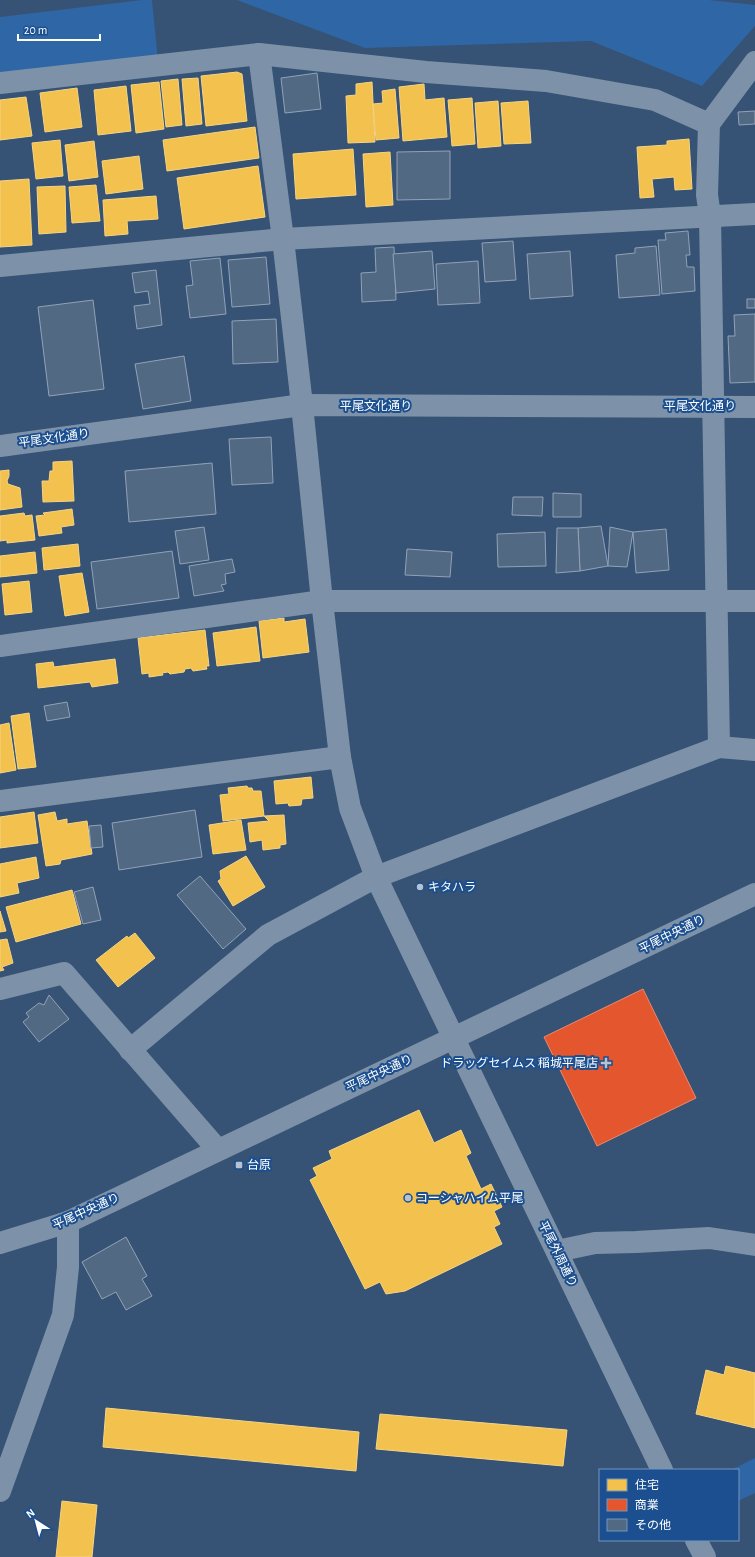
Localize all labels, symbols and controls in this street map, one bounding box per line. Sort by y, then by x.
scale bar [18,16,100,42]
text: 20 m [24,24,47,36]
street label: 平尾文化通り [340,399,412,412]
street label: 平尾文化通り [664,399,736,412]
street label: 平尾文化通り [17,426,90,449]
place label: キタハラ [428,881,476,893]
marker: キタハラ [415,882,425,892]
street label: 平尾中央通り [637,912,707,955]
street label: 平尾中央通り [343,1051,414,1094]
place label: ドラッグセイムス 稲城平尾店 [440,1056,598,1069]
marker: ドラッグセイムス 稲城平尾店 [601,1058,611,1068]
place label: 台原 [247,1158,271,1171]
marker: 台原 [234,1160,244,1170]
street label: 平尾中央通り [50,1190,121,1231]
place label: コーシャハイム平尾 [416,1192,523,1204]
marker: コーシャハイム平尾 [403,1193,413,1203]
street label: 平尾外周通り [537,1219,580,1289]
legend [599,1469,739,1541]
text: 住宅 [635,1478,659,1491]
text: 商業 [635,1499,659,1511]
north arrow [16,1501,56,1541]
text: N [24,1507,37,1520]
text: その他 [635,1519,671,1531]

